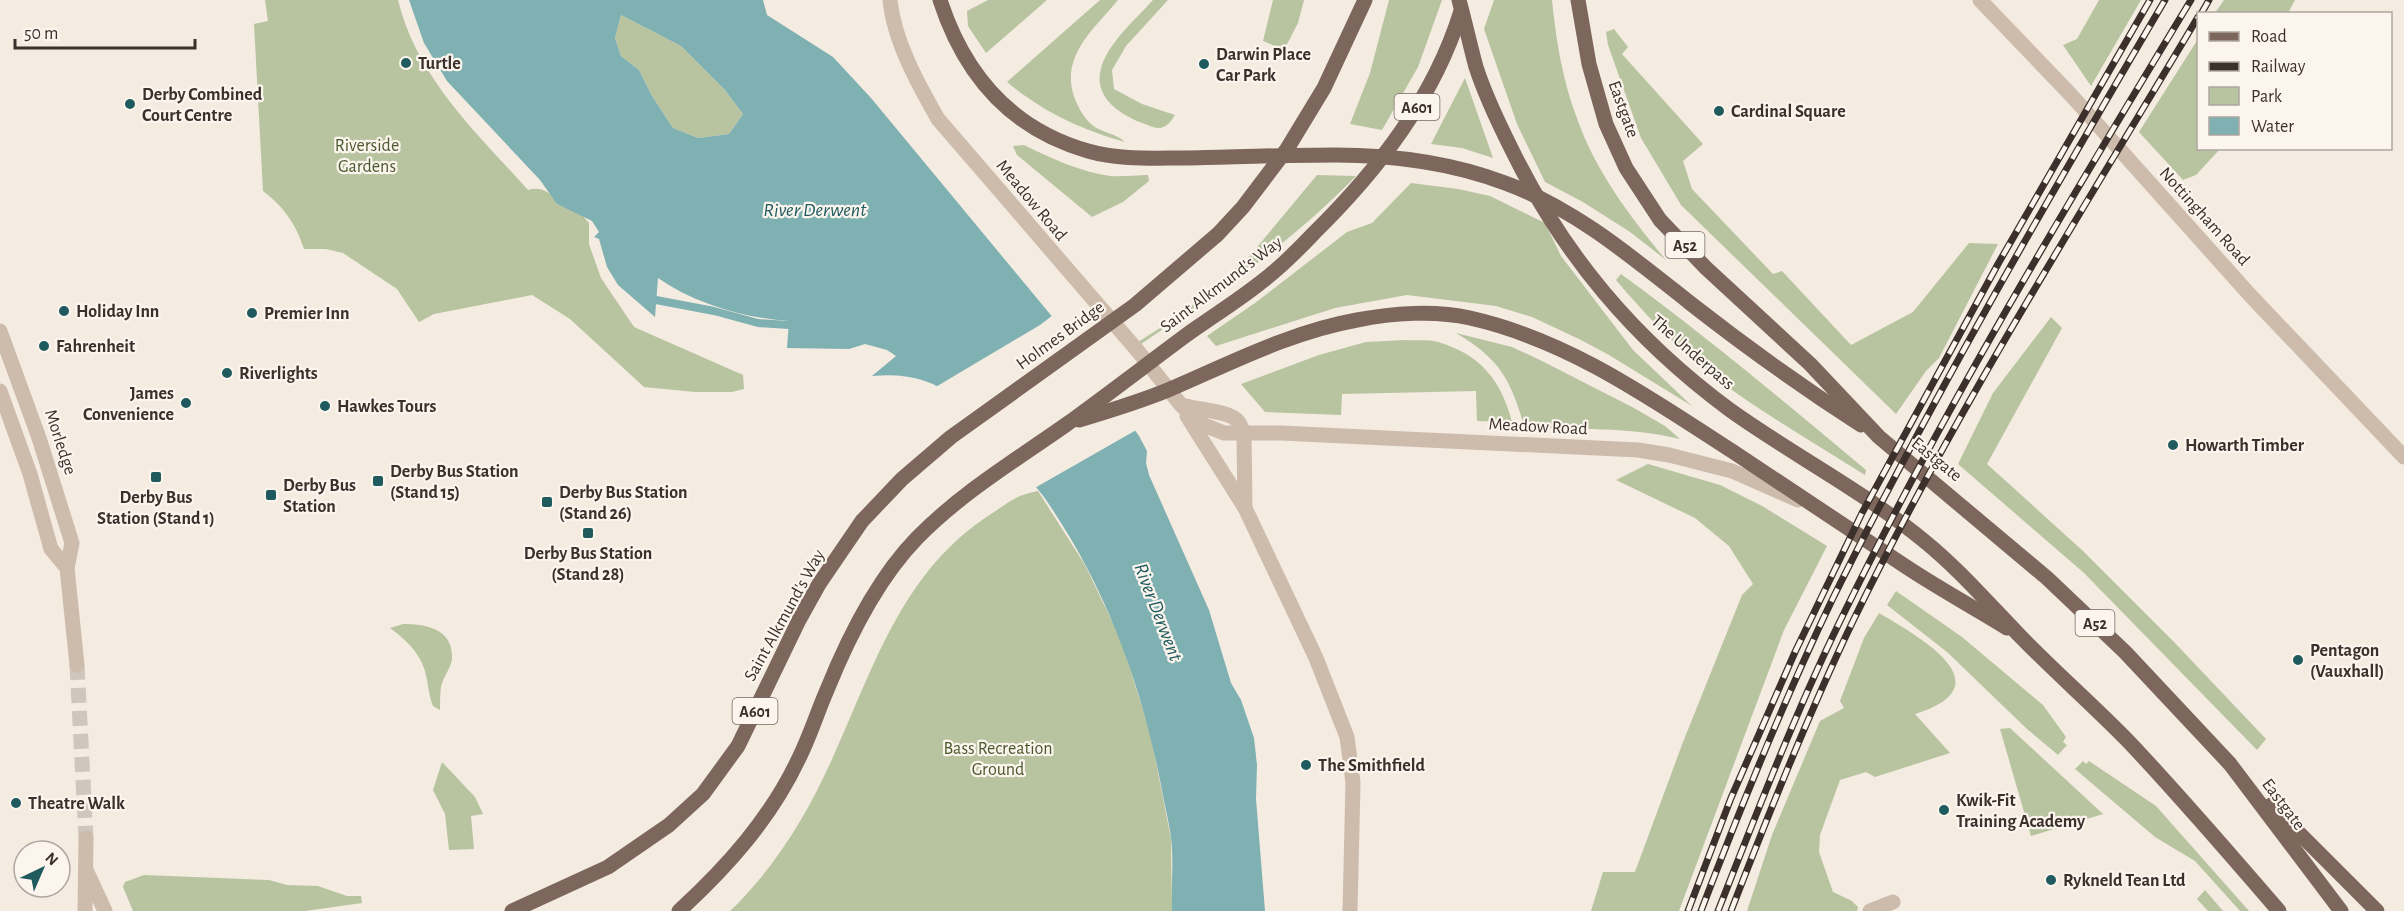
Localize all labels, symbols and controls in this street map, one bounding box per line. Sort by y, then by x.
scale bar [15,12,195,50]
legend [2197,12,2392,150]
text: 50 m [24,25,58,43]
text: Road [2251,28,2287,46]
place label: Darwin Place Car Park [1216,46,1311,85]
place label: Turtle [418,55,461,73]
marker: Turtle [399,56,413,70]
marker: Darwin Place Car Park [1197,57,1211,71]
text: Railway [2251,58,2306,76]
street label: Eastgate [1604,78,1642,140]
place label: Derby Combined Court Centre [142,86,263,125]
text: Park [2251,88,2283,106]
road number: A601 [1394,94,1440,120]
marker: Derby Combined Court Centre [123,97,137,111]
place label: Cardinal Square [1731,103,1846,121]
marker: Cardinal Square [1712,104,1726,118]
text: Water [2251,118,2294,136]
park label: Riverside Gardens [335,137,399,176]
street label: Meadow Road [992,157,1070,244]
street label: Nottingham Road [2156,164,2253,269]
water label: River Derwent [763,200,867,220]
road number: A52 [1666,232,1704,258]
street label: Saint Alkmund's Way [1157,233,1286,336]
street label: Holmes Bridge [1013,298,1108,374]
place label: Holiday Inn [76,303,159,321]
marker: Holiday Inn [57,304,71,318]
place label: Premier Inn [264,305,349,323]
marker: Premier Inn [245,306,259,320]
street label: The Underpass [1647,312,1737,394]
place label: Fahrenheit [56,338,135,356]
marker: Fahrenheit [37,339,51,353]
place label: Riverlights [239,365,318,383]
marker: Riverlights [220,366,234,380]
place label: James Convenience [83,385,174,424]
marker: James Convenience [179,396,193,410]
place label: Hawkes Tours [337,398,436,416]
marker: Hawkes Tours [318,399,332,413]
street label: Morledge [41,407,79,477]
street label: Meadow Road [1488,415,1588,439]
street label: Eastgate [1908,434,1965,485]
place label: Howarth Timber [2185,437,2305,455]
marker: Howarth Timber [2166,438,2180,452]
place label: Derby Bus Station (Stand 15) [390,463,519,502]
marker: Derby Bus Station (Stand 1) [149,470,163,484]
marker: Derby Bus Station (Stand 15) [371,474,385,488]
place label: Derby Bus Station [283,477,356,516]
place label: Derby Bus Station (Stand 26) [559,484,688,523]
marker: Derby Bus Station [264,488,278,502]
place label: Derby Bus Station (Stand 1) [97,489,215,528]
marker: Derby Bus Station (Stand 26) [540,495,554,509]
marker: Derby Bus Station (Stand 28) [581,526,595,540]
place label: Derby Bus Station (Stand 28) [524,545,652,584]
street label: Saint Alkmund's Way [741,546,829,684]
water label: River Derwent [1130,561,1186,665]
road number: A52 [2076,610,2114,636]
place label: Pentagon (Vauxhall) [2310,642,2384,681]
marker: Pentagon (Vauxhall) [2291,653,2305,667]
road number: A601 [732,698,777,724]
park label: Bass Recreation Ground [943,740,1053,779]
place label: The Smithfield [1318,757,1425,775]
marker: The Smithfield [1299,758,1313,772]
street label: Eastgate [2258,776,2308,834]
place label: Kwik-Fit Training Academy [1956,792,2086,831]
place label: Theatre Walk [28,795,125,813]
marker: Theatre Walk [9,796,23,810]
marker: Kwik-Fit Training Academy [1937,803,1951,817]
north arrow [12,839,72,899]
text: N [42,849,61,869]
place label: Rykneld Tean Ltd [2063,872,2186,890]
marker: Rykneld Tean Ltd [2044,873,2058,887]

